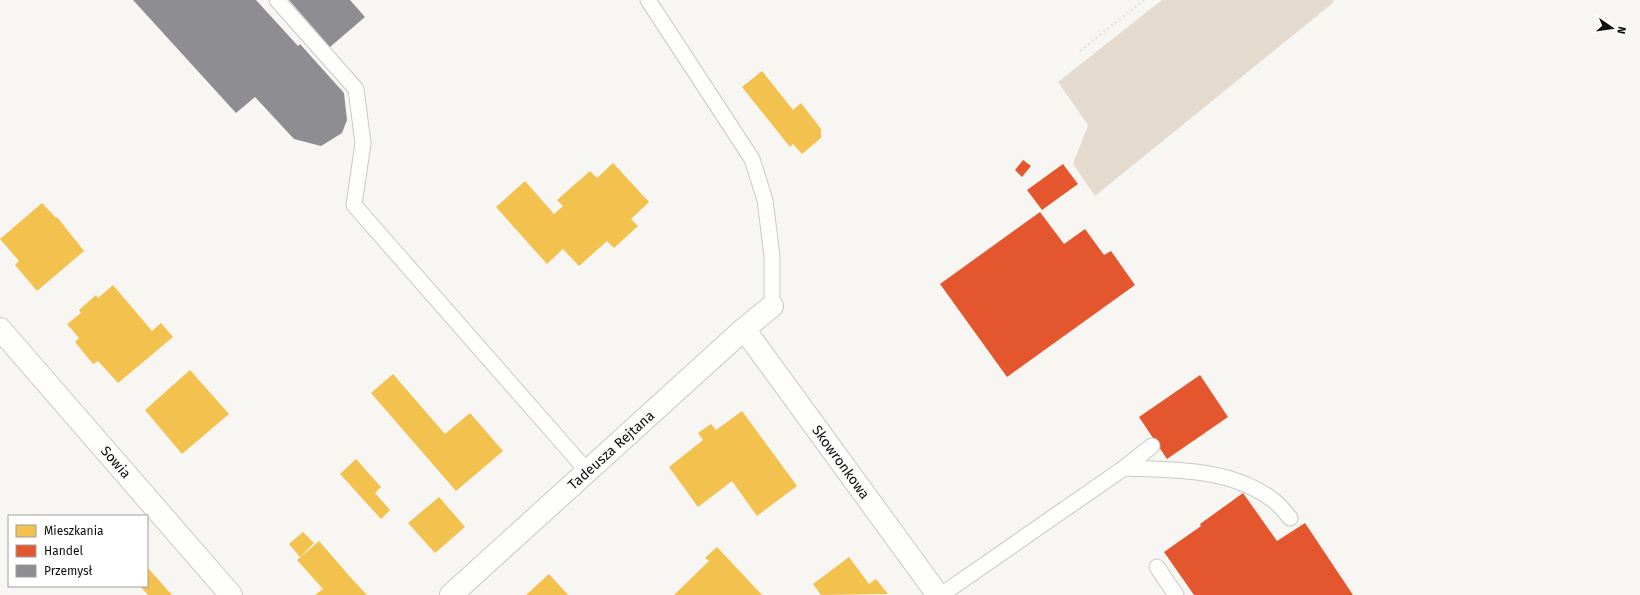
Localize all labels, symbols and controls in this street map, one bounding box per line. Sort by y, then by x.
north arrow [1592,8,1632,48]
text: N [1614,25,1628,35]
street label: Tadeusza Rejtana [565,407,658,494]
street label: Skowronkowa [808,422,873,502]
street label: Sowia [97,443,134,482]
legend [8,515,148,587]
text: Mieszkania [44,524,104,538]
text: Handel [44,544,83,558]
text: Przemysł [44,564,92,578]

